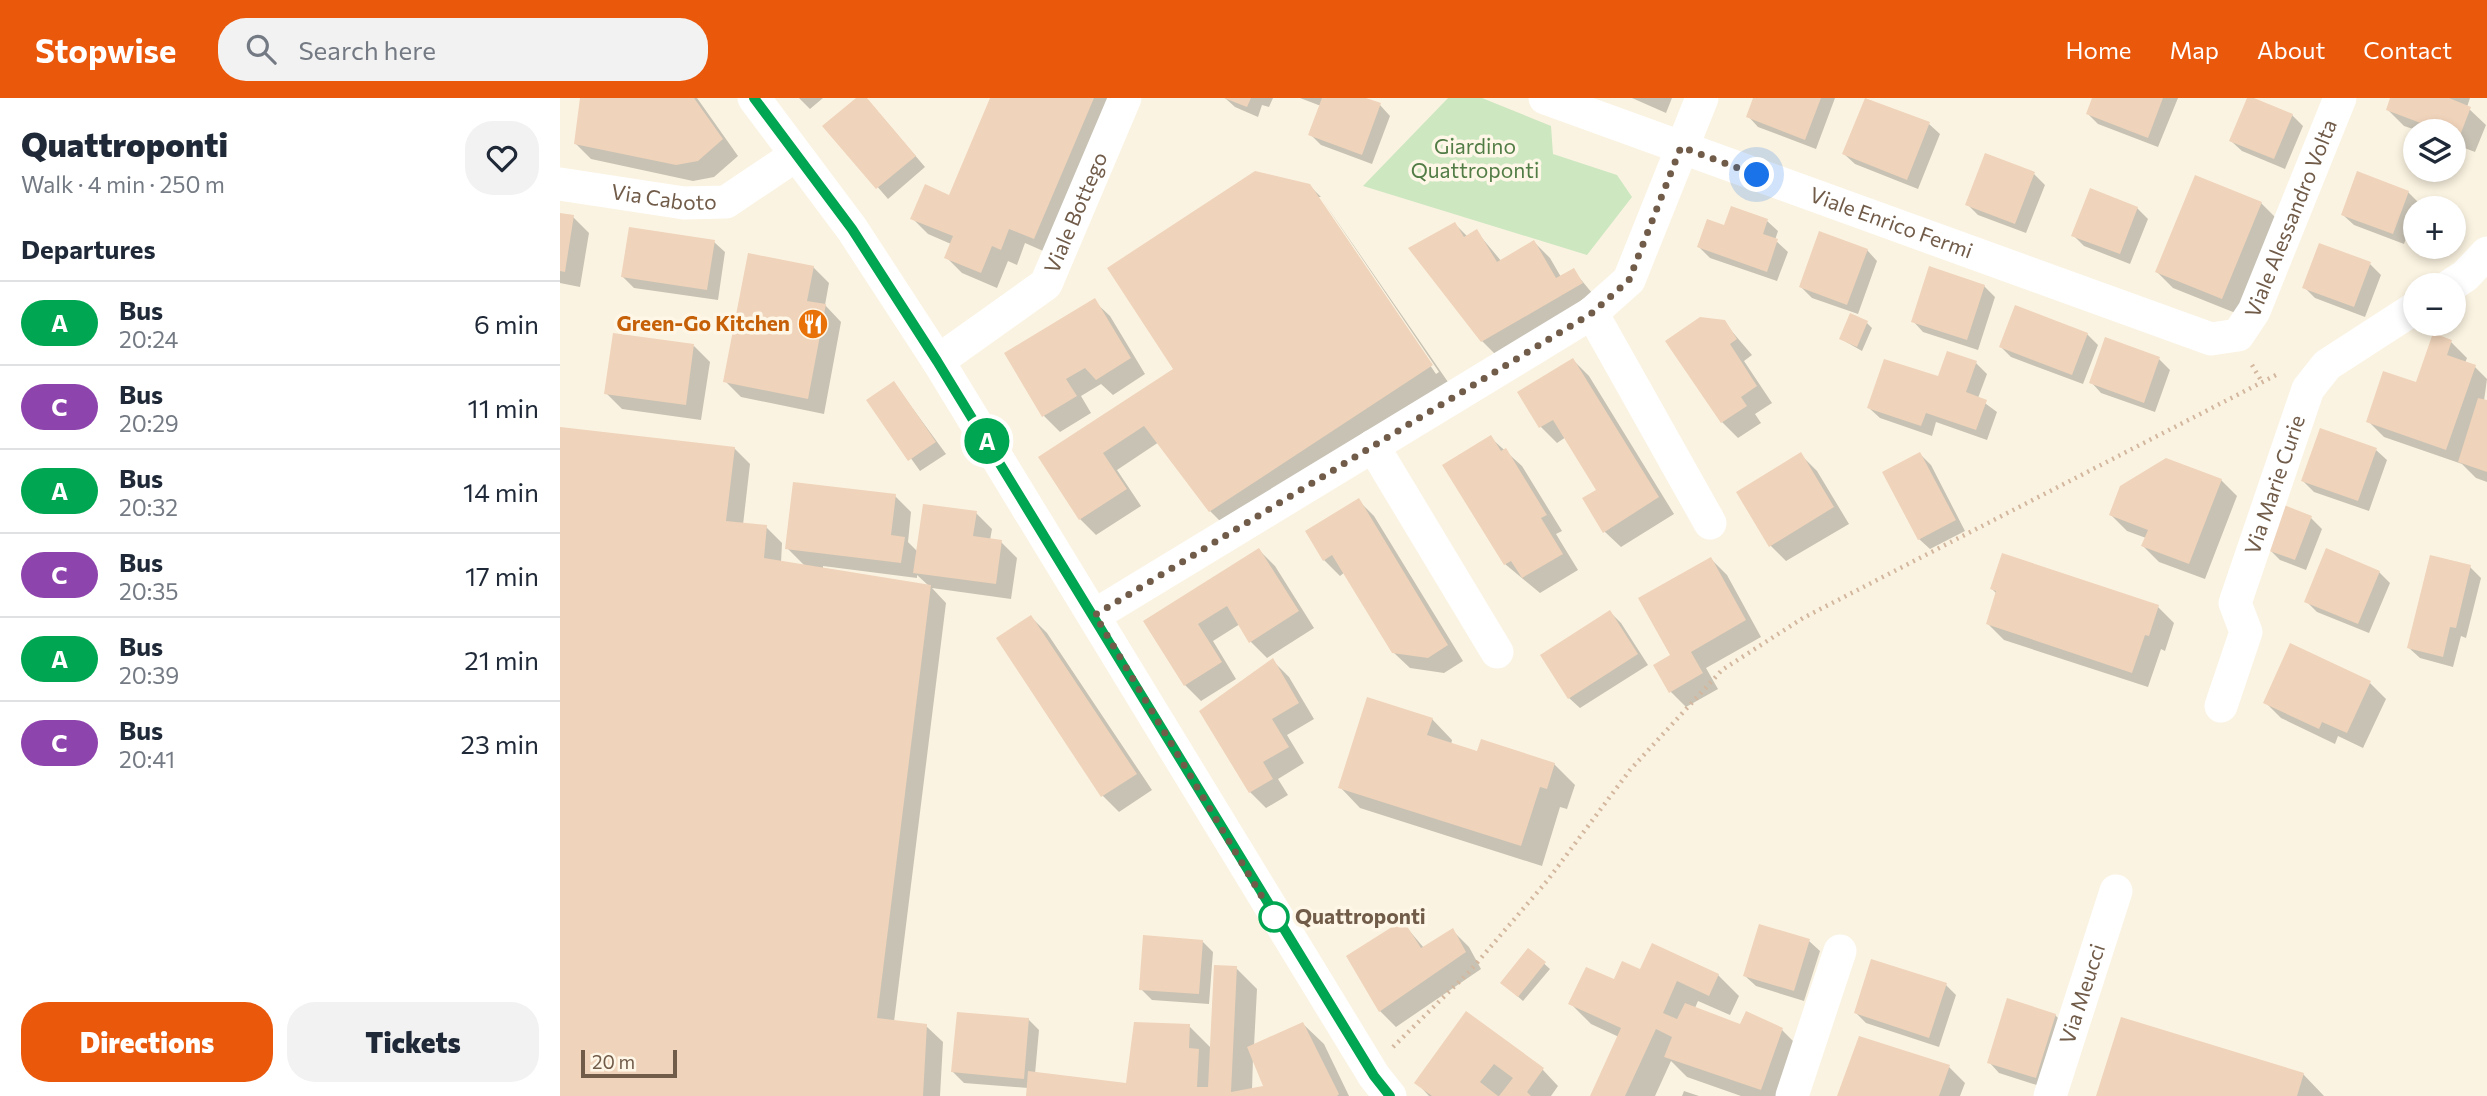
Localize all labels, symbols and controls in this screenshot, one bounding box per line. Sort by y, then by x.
search box [218,18,708,81]
text: Stopwise [35,29,176,70]
icon: search [242,30,280,68]
text: Search here [298,34,436,65]
text: Home [2066,35,2132,64]
text: Map [2170,35,2219,64]
text: About [2257,35,2325,64]
text: Contact [2363,35,2452,64]
street label: Viale Alessandro Volta [2239,115,2341,321]
map controls [2403,119,2466,336]
button: layers [2403,119,2466,182]
button: heart [465,121,539,195]
text: Quattroponti [21,123,228,164]
park label: Giardino Quattroponti [1411,133,1539,182]
street label: Viale Bottego [1038,148,1112,277]
your location [1739,157,1774,192]
text: Walk · 4 min · 250 m [21,170,225,198]
street label: Via Caboto [610,178,717,214]
street label: Viale Enrico Fermi [1807,181,1976,263]
button: + [2403,196,2466,259]
text: Departures [21,233,156,264]
button: − [2403,273,2466,336]
text: Bus [119,294,163,325]
restaurant icon: Green-Go Kitchen [796,307,830,341]
text: A [51,308,68,337]
text: 6 min [474,308,539,339]
place label: Green-Go Kitchen [616,310,790,335]
text: 20:24 [119,325,178,353]
text: Bus [119,378,163,409]
text: C [51,392,68,421]
text: 11 min [468,392,539,423]
text: 20:29 [119,409,179,437]
street label: Via Marie Curie [2239,411,2309,557]
line badge: A [964,418,1010,464]
text: A [978,426,996,455]
text: Bus [119,462,163,493]
text: A [51,476,68,505]
text: 14 min [463,476,539,507]
text: 20:32 [119,493,178,521]
text: Bus [119,546,163,577]
text: C [51,560,68,589]
text: 17 min [465,560,539,591]
text: 20:35 [119,577,178,605]
text: Bus [119,630,163,661]
text: A [51,644,68,673]
text: 21 min [464,644,539,675]
text: 20:39 [119,661,179,689]
text: Bus [119,714,163,745]
text: C [51,728,68,757]
text: 23 min [461,728,539,759]
text: 20:41 [119,745,175,773]
marker: Quattroponti [1259,902,1289,932]
place label: Quattroponti [1295,903,1426,928]
street label: Via Meucci [2054,940,2109,1047]
button: Directions [21,1002,273,1082]
button: Tickets [287,1002,539,1082]
scale bar [581,1047,677,1079]
text: 20 m [592,1050,635,1073]

